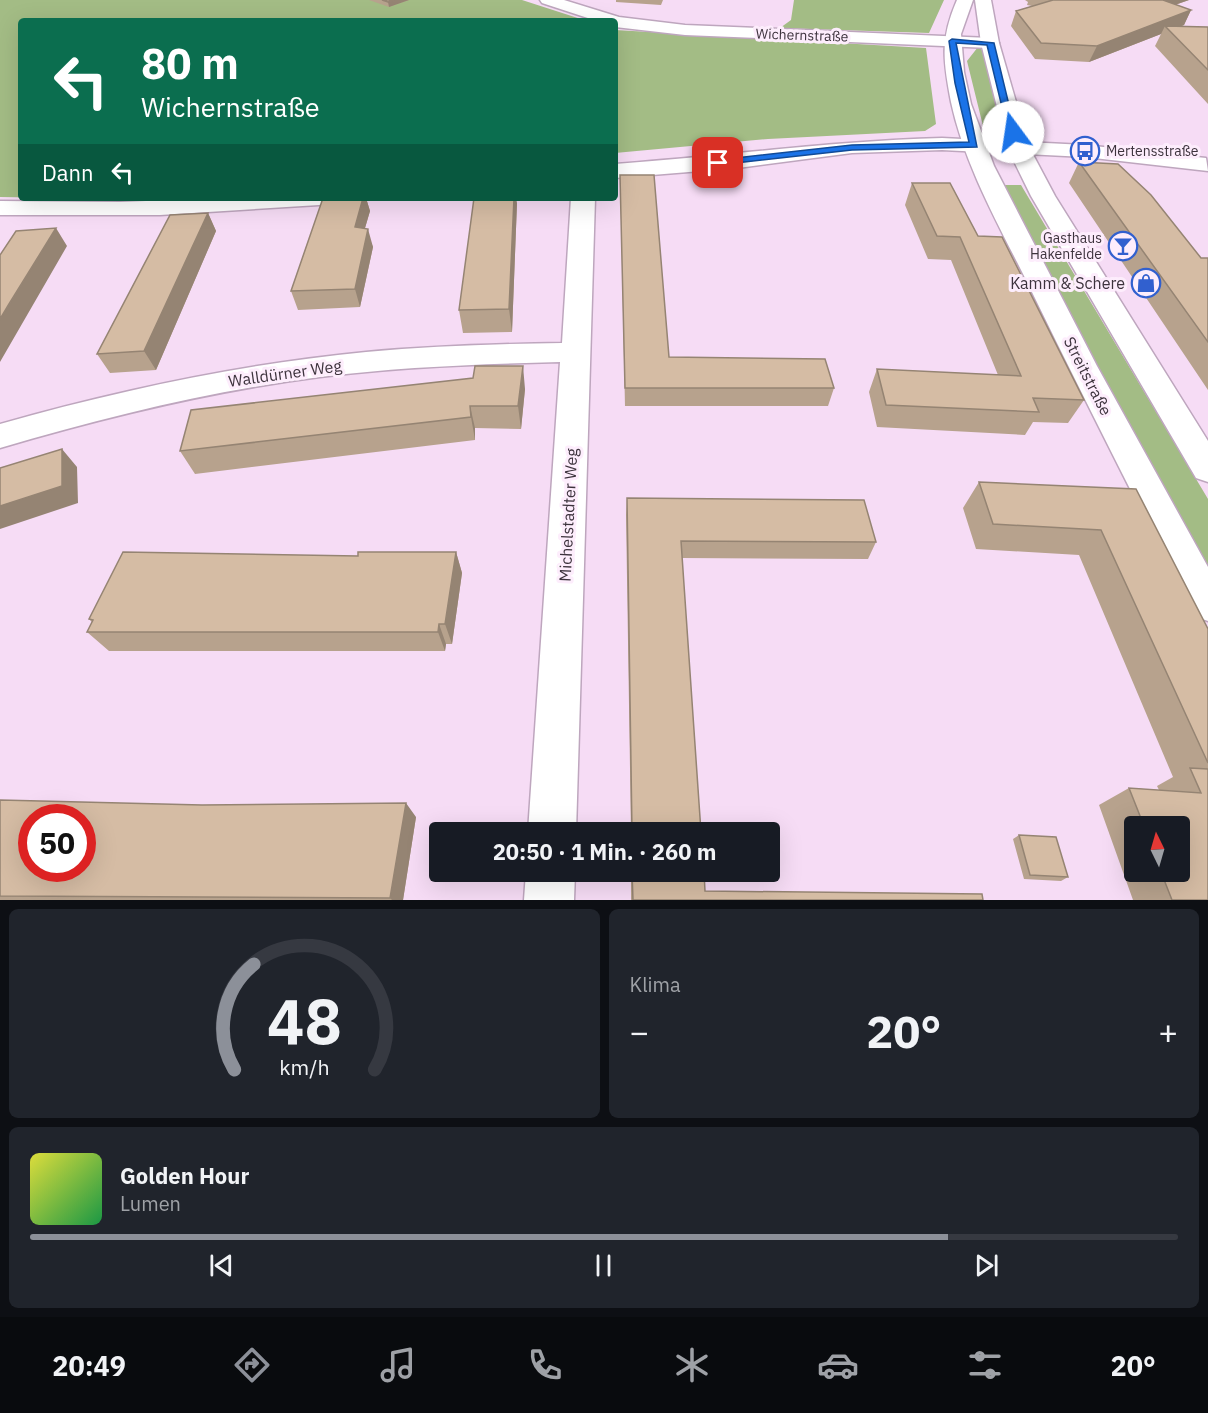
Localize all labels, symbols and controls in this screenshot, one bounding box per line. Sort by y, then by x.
street label: Wichernstraße [755,24,849,46]
text: 80 m [141,36,239,91]
icon: left [42,42,120,120]
text: Wichernstraße [141,89,320,124]
position arrow [981,100,1045,164]
bus stop icon: Mertensstraße [1069,135,1101,167]
pin [692,137,743,188]
place label: Mertensstraße [1106,142,1199,160]
icon: arrive [701,146,734,179]
icon: left [106,156,139,189]
text: Dann [42,158,94,187]
place label: Gasthaus Hakenfelde [1030,229,1102,263]
bar icon: Gasthaus Hakenfelde [1107,230,1139,262]
shop icon: Kamm & Schere [1130,267,1162,299]
place label: Kamm & Schere [1010,273,1125,293]
street label: Streitstraße [1060,333,1116,419]
street label: Walldürner Weg [227,355,344,391]
street label: Michelstadter Weg [555,447,582,582]
speed limit sign: 50 [18,804,96,882]
north arrow [1124,816,1190,882]
map controls [1124,816,1190,882]
text: 20:50 · 1 Min. · 260 m [493,837,716,866]
text: Klima [630,971,681,998]
text: 48 [267,980,342,1061]
text: 20° [866,1002,941,1060]
text: − [630,1010,649,1053]
text: + [1158,1010,1178,1053]
text: km/h [279,1054,329,1082]
text: Golden Hour [120,1161,249,1190]
text: Lumen [120,1190,181,1217]
icon: previous [205,1249,238,1282]
icon: pause [587,1249,620,1282]
icon: next [970,1249,1003,1282]
icon: directions [231,1344,273,1386]
icon: music [377,1344,419,1386]
icon: phone [524,1344,566,1386]
icon: climate [671,1344,713,1386]
icon: car [817,1344,859,1386]
icon: filters [964,1344,1006,1386]
text: 20:49 [52,1348,126,1383]
text: 20° [1111,1348,1156,1383]

